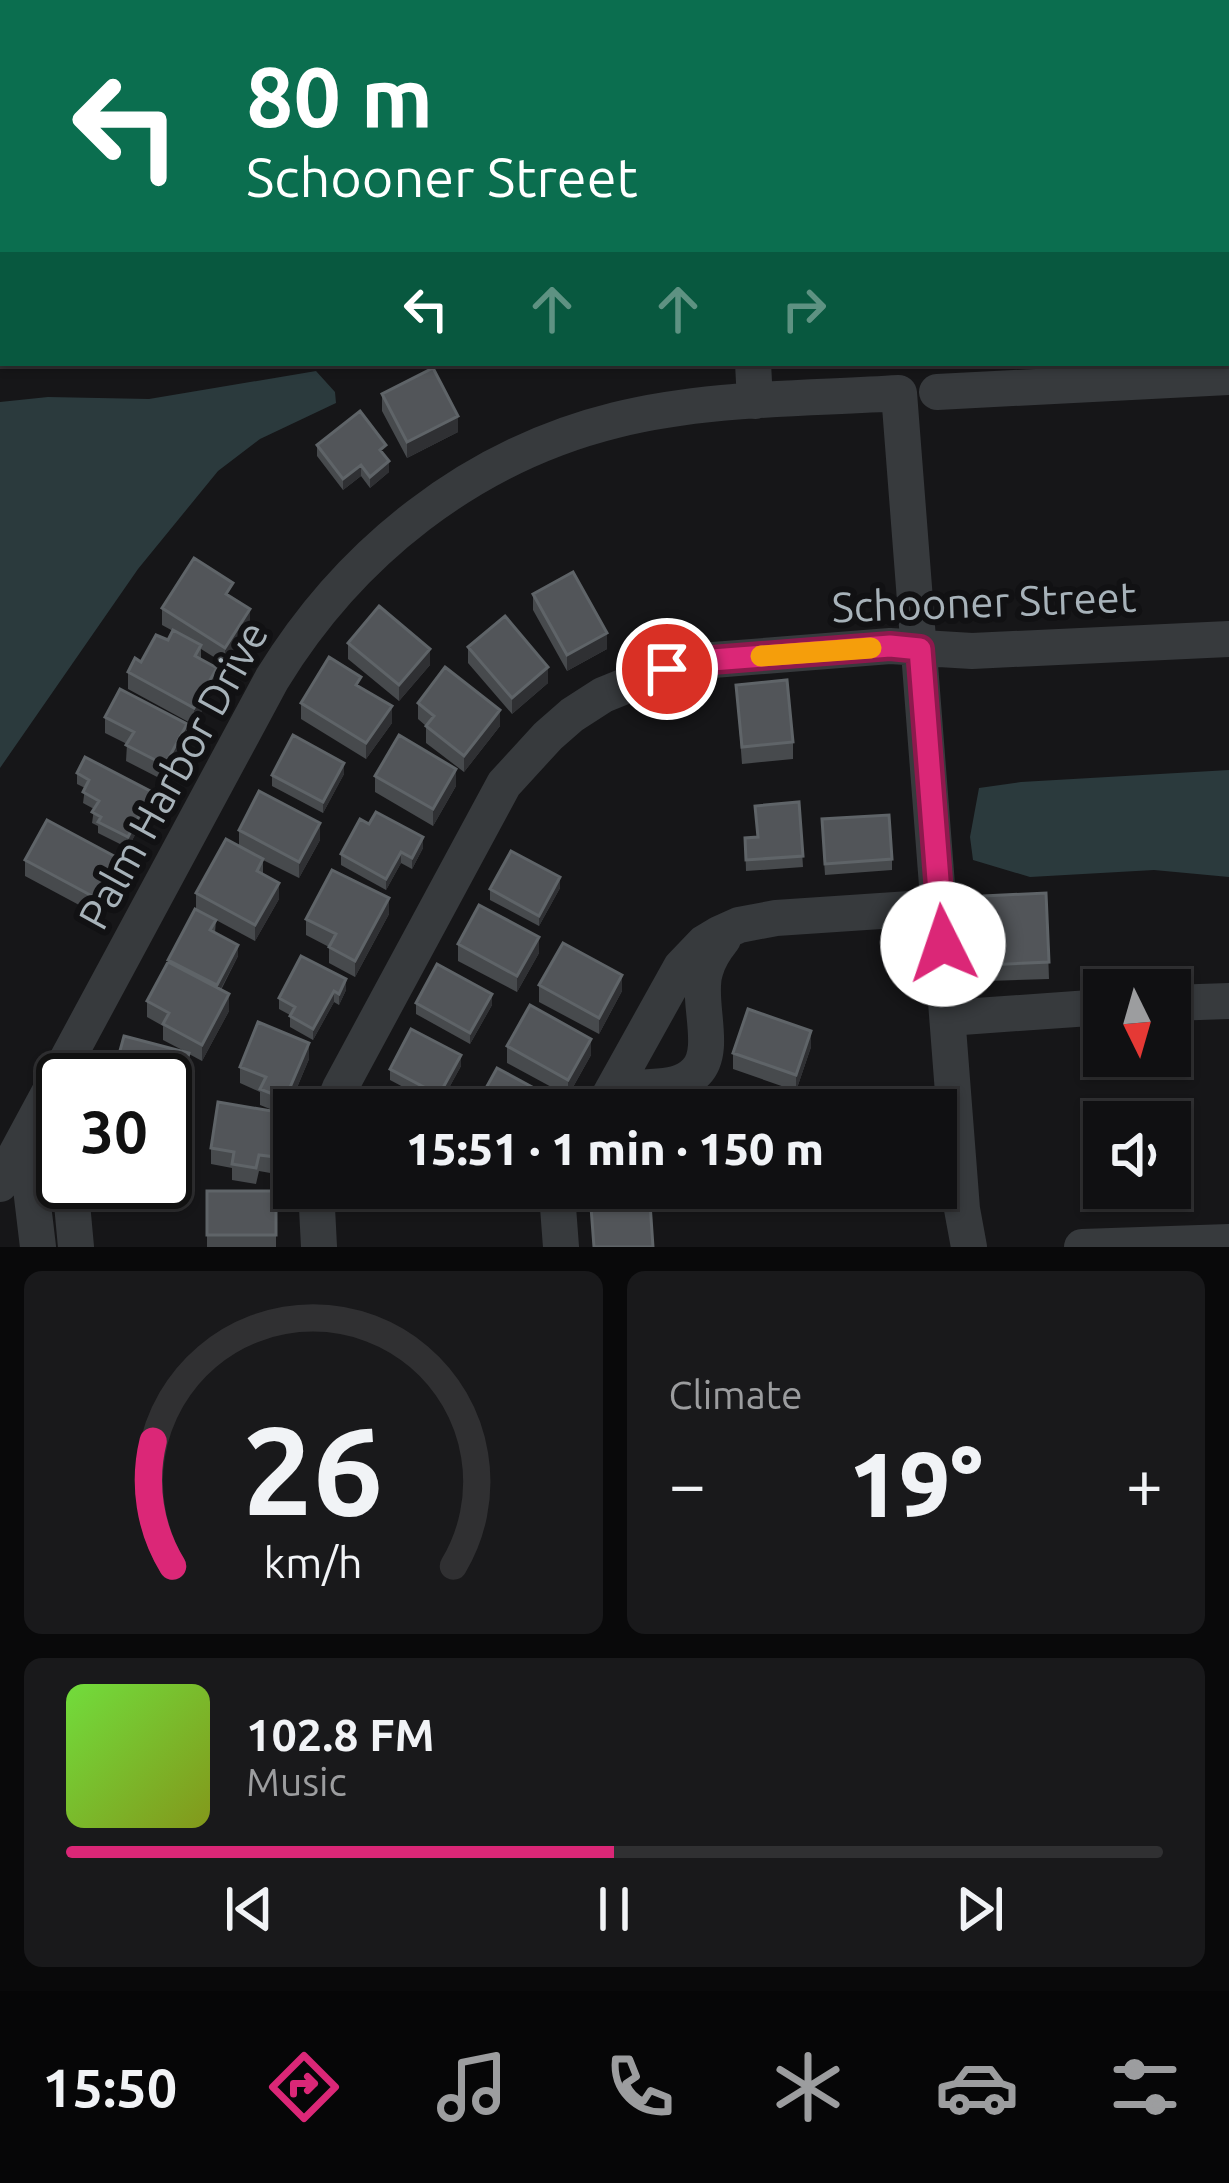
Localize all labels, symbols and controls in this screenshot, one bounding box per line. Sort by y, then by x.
icon: left [48,48,204,204]
text: 80 m [246,49,433,143]
text: Schooner Street [246,147,638,207]
icon: left [393,276,459,342]
icon: ahead [519,276,585,342]
icon: ahead [645,276,711,342]
icon: right [771,276,837,342]
street label: Schooner Street [831,573,1137,630]
street label: Palm Harbor Drive [69,613,276,937]
pin [616,618,718,720]
icon: arrive [634,636,700,702]
position arrow [880,881,1006,1007]
north arrow [1083,969,1191,1077]
map controls [1083,969,1191,1209]
speed limit sign: 30 [36,1053,192,1209]
button: sound [1083,1101,1191,1209]
text: 15:51 · 1 min · 150 m [406,1123,824,1174]
text: Climate [669,1373,803,1416]
text: 26 [243,1399,384,1539]
text: 19° [849,1433,983,1534]
text: − [669,1446,706,1520]
text: + [1126,1446,1163,1520]
text: km/h [264,1537,363,1585]
text: 102.8 FM [246,1709,435,1760]
text: Music [246,1760,347,1803]
icon: previous [216,1876,282,1942]
icon: pause [581,1876,647,1942]
icon: next [947,1876,1013,1942]
icon: directions [262,2045,346,2129]
icon: music [430,2045,514,2129]
icon: phone [598,2045,682,2129]
icon: climate [766,2045,850,2129]
icon: car [935,2045,1019,2129]
icon: filters [1103,2045,1187,2129]
text: 15:50 [42,2057,177,2117]

